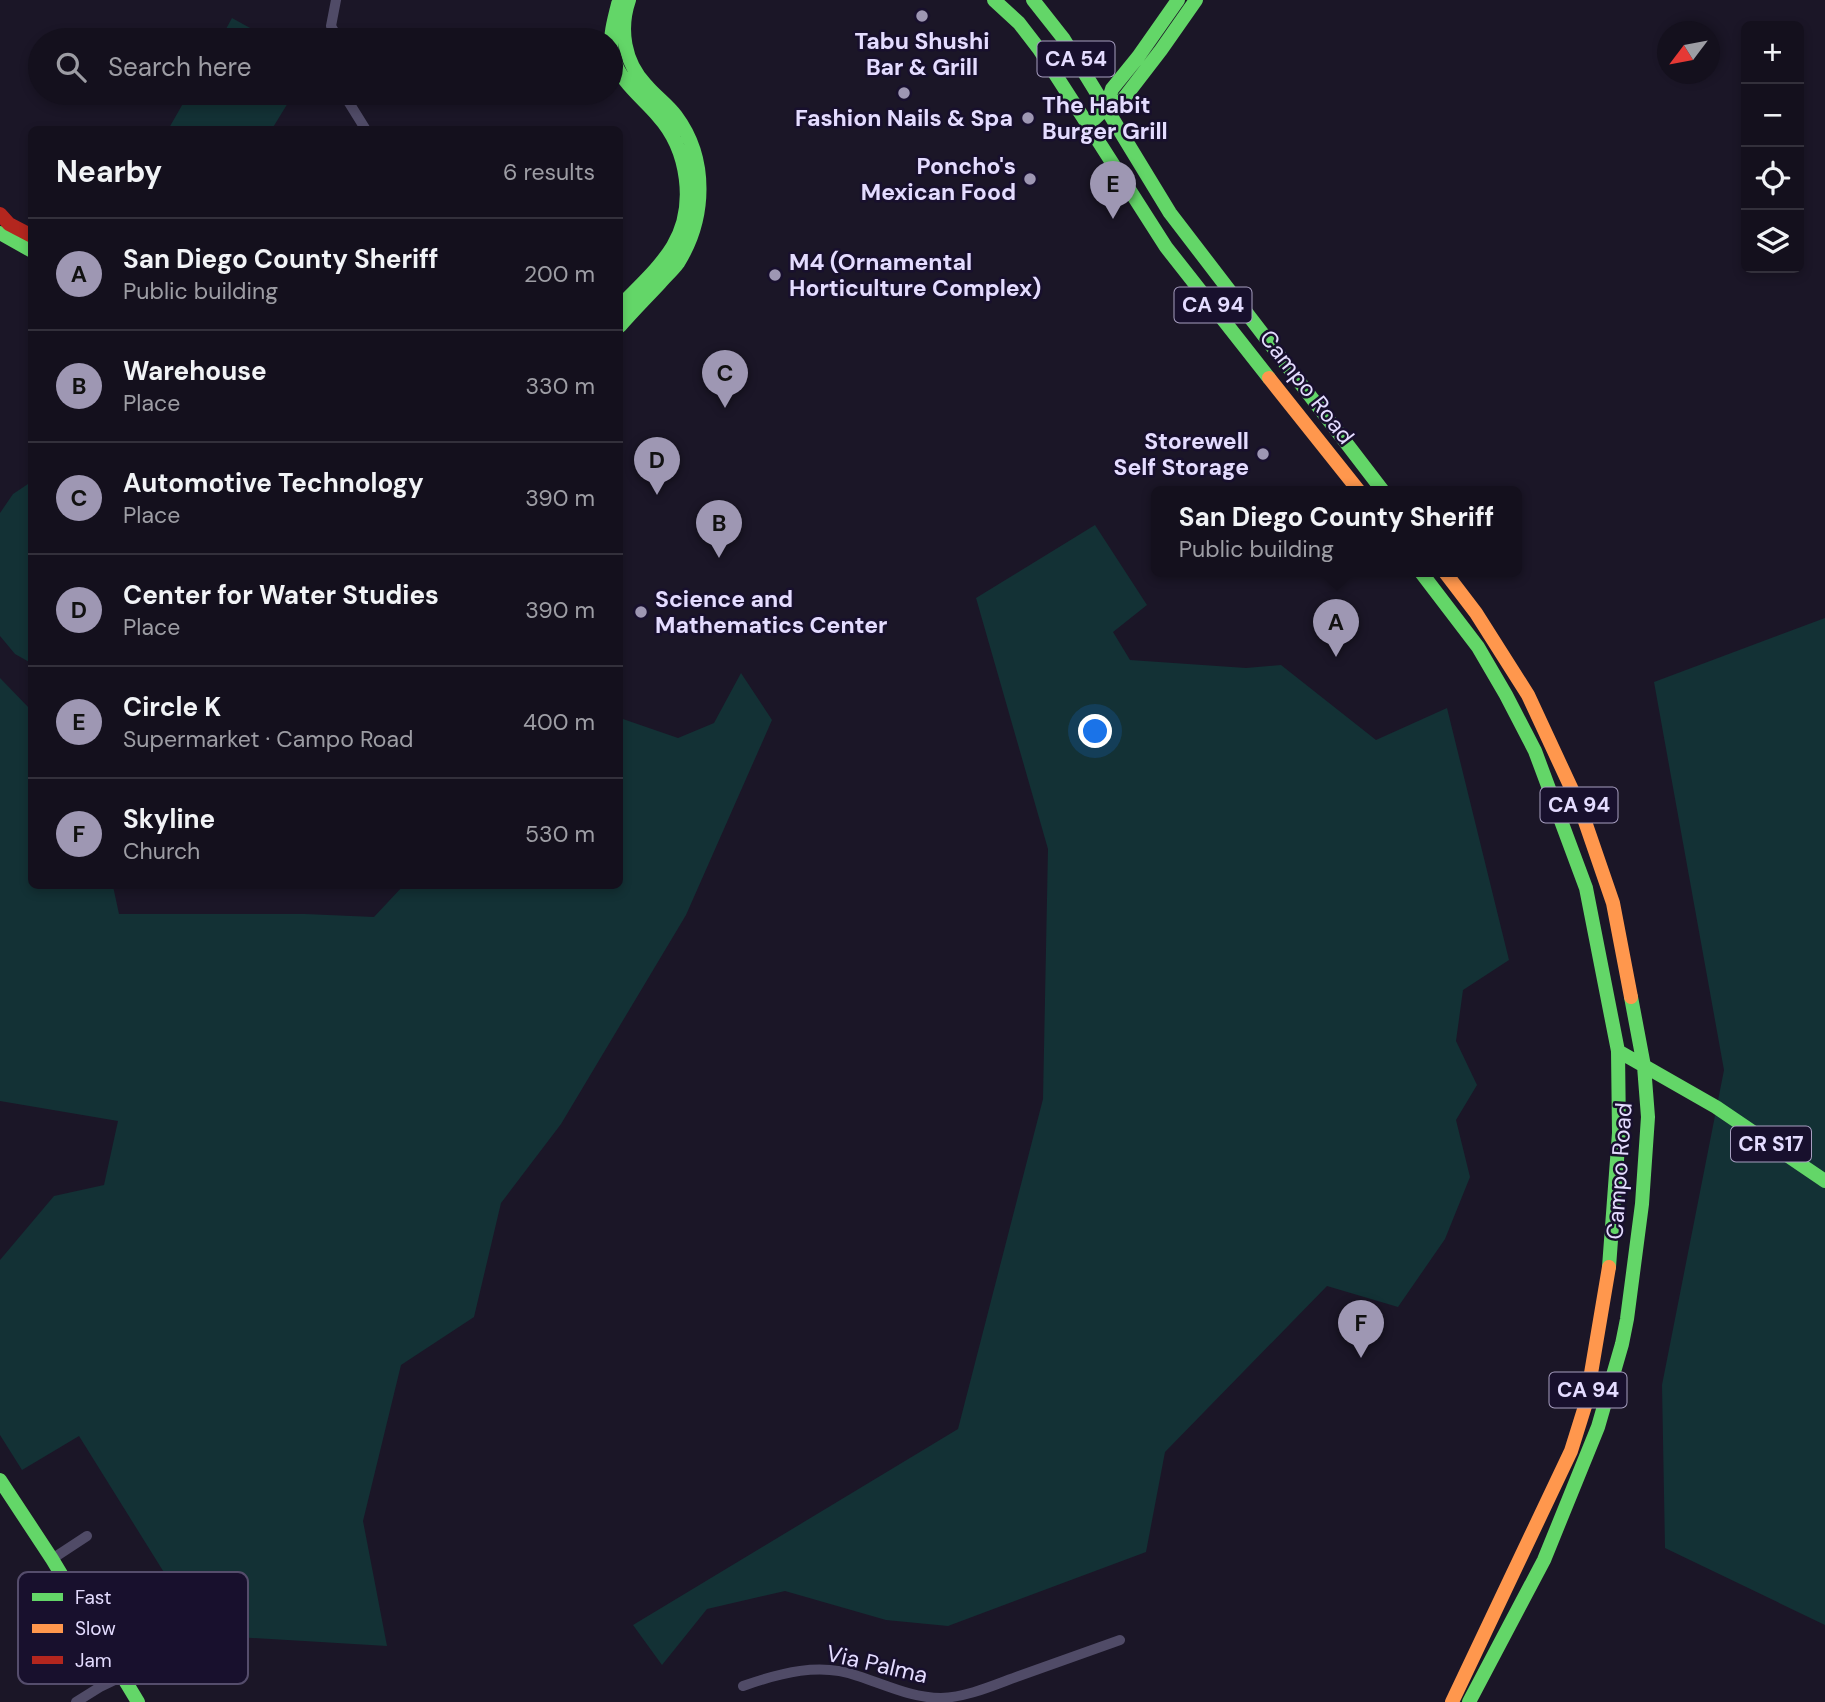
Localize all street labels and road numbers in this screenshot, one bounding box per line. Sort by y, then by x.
road number: CA 54 [1038,42,1114,76]
road number: CA 94 [1174,288,1252,322]
street label: Campo Road [1253,324,1361,450]
road number: CA 94 [1540,788,1618,822]
street label: Campo Road [1599,1102,1639,1240]
road number: CR S17 [1731,1126,1811,1162]
road number: CA 94 [1550,1372,1626,1408]
street label: Via Palma [823,1638,931,1690]

